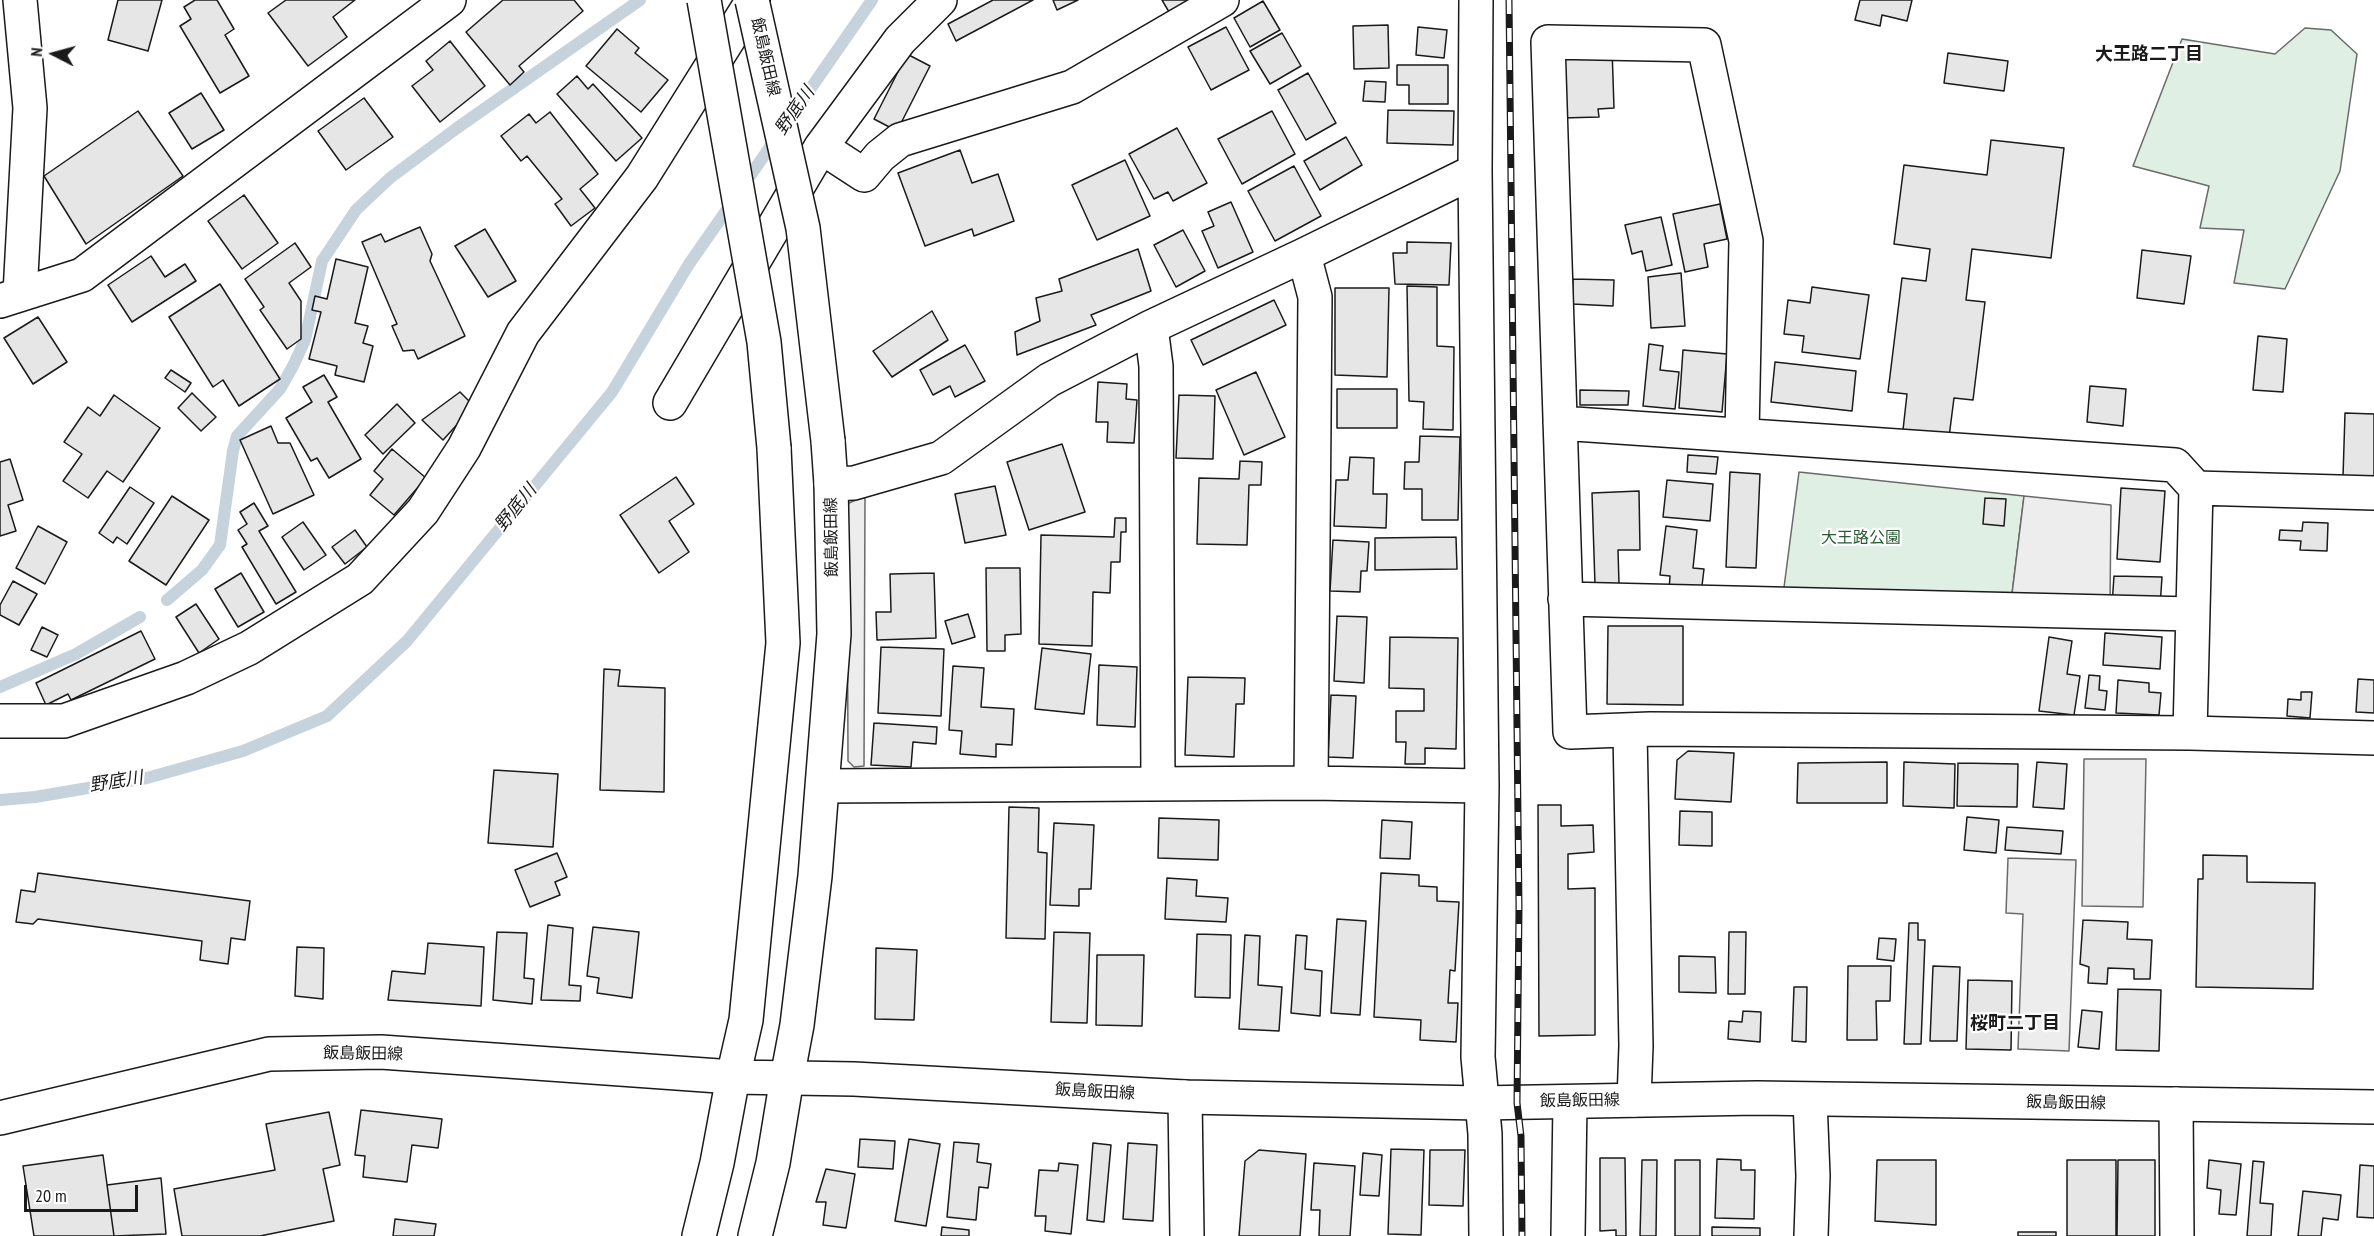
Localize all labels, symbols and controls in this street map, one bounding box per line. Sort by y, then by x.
street label: 飯島飯田線 [747,16,783,98]
north arrow [24,24,84,84]
district label: 大王路二丁目 [2095,44,2203,66]
text: N [26,47,46,57]
water label: 野底川 [771,83,819,139]
water label: 野底川 [491,480,541,536]
street label: 飯島飯田線 [822,497,842,577]
park label: 大王路公園 [1821,528,1901,548]
water label: 野底川 [88,767,144,797]
district label: 桜町二丁目 [1970,1013,2060,1035]
street label: 飯島飯田線 [323,1044,403,1064]
street label: 飯島飯田線 [1055,1080,1135,1104]
street label: 飯島飯田線 [1540,1091,1620,1111]
street label: 飯島飯田線 [2026,1093,2106,1113]
scale bar [27,1173,141,1211]
text: 20 m [35,1184,67,1207]

